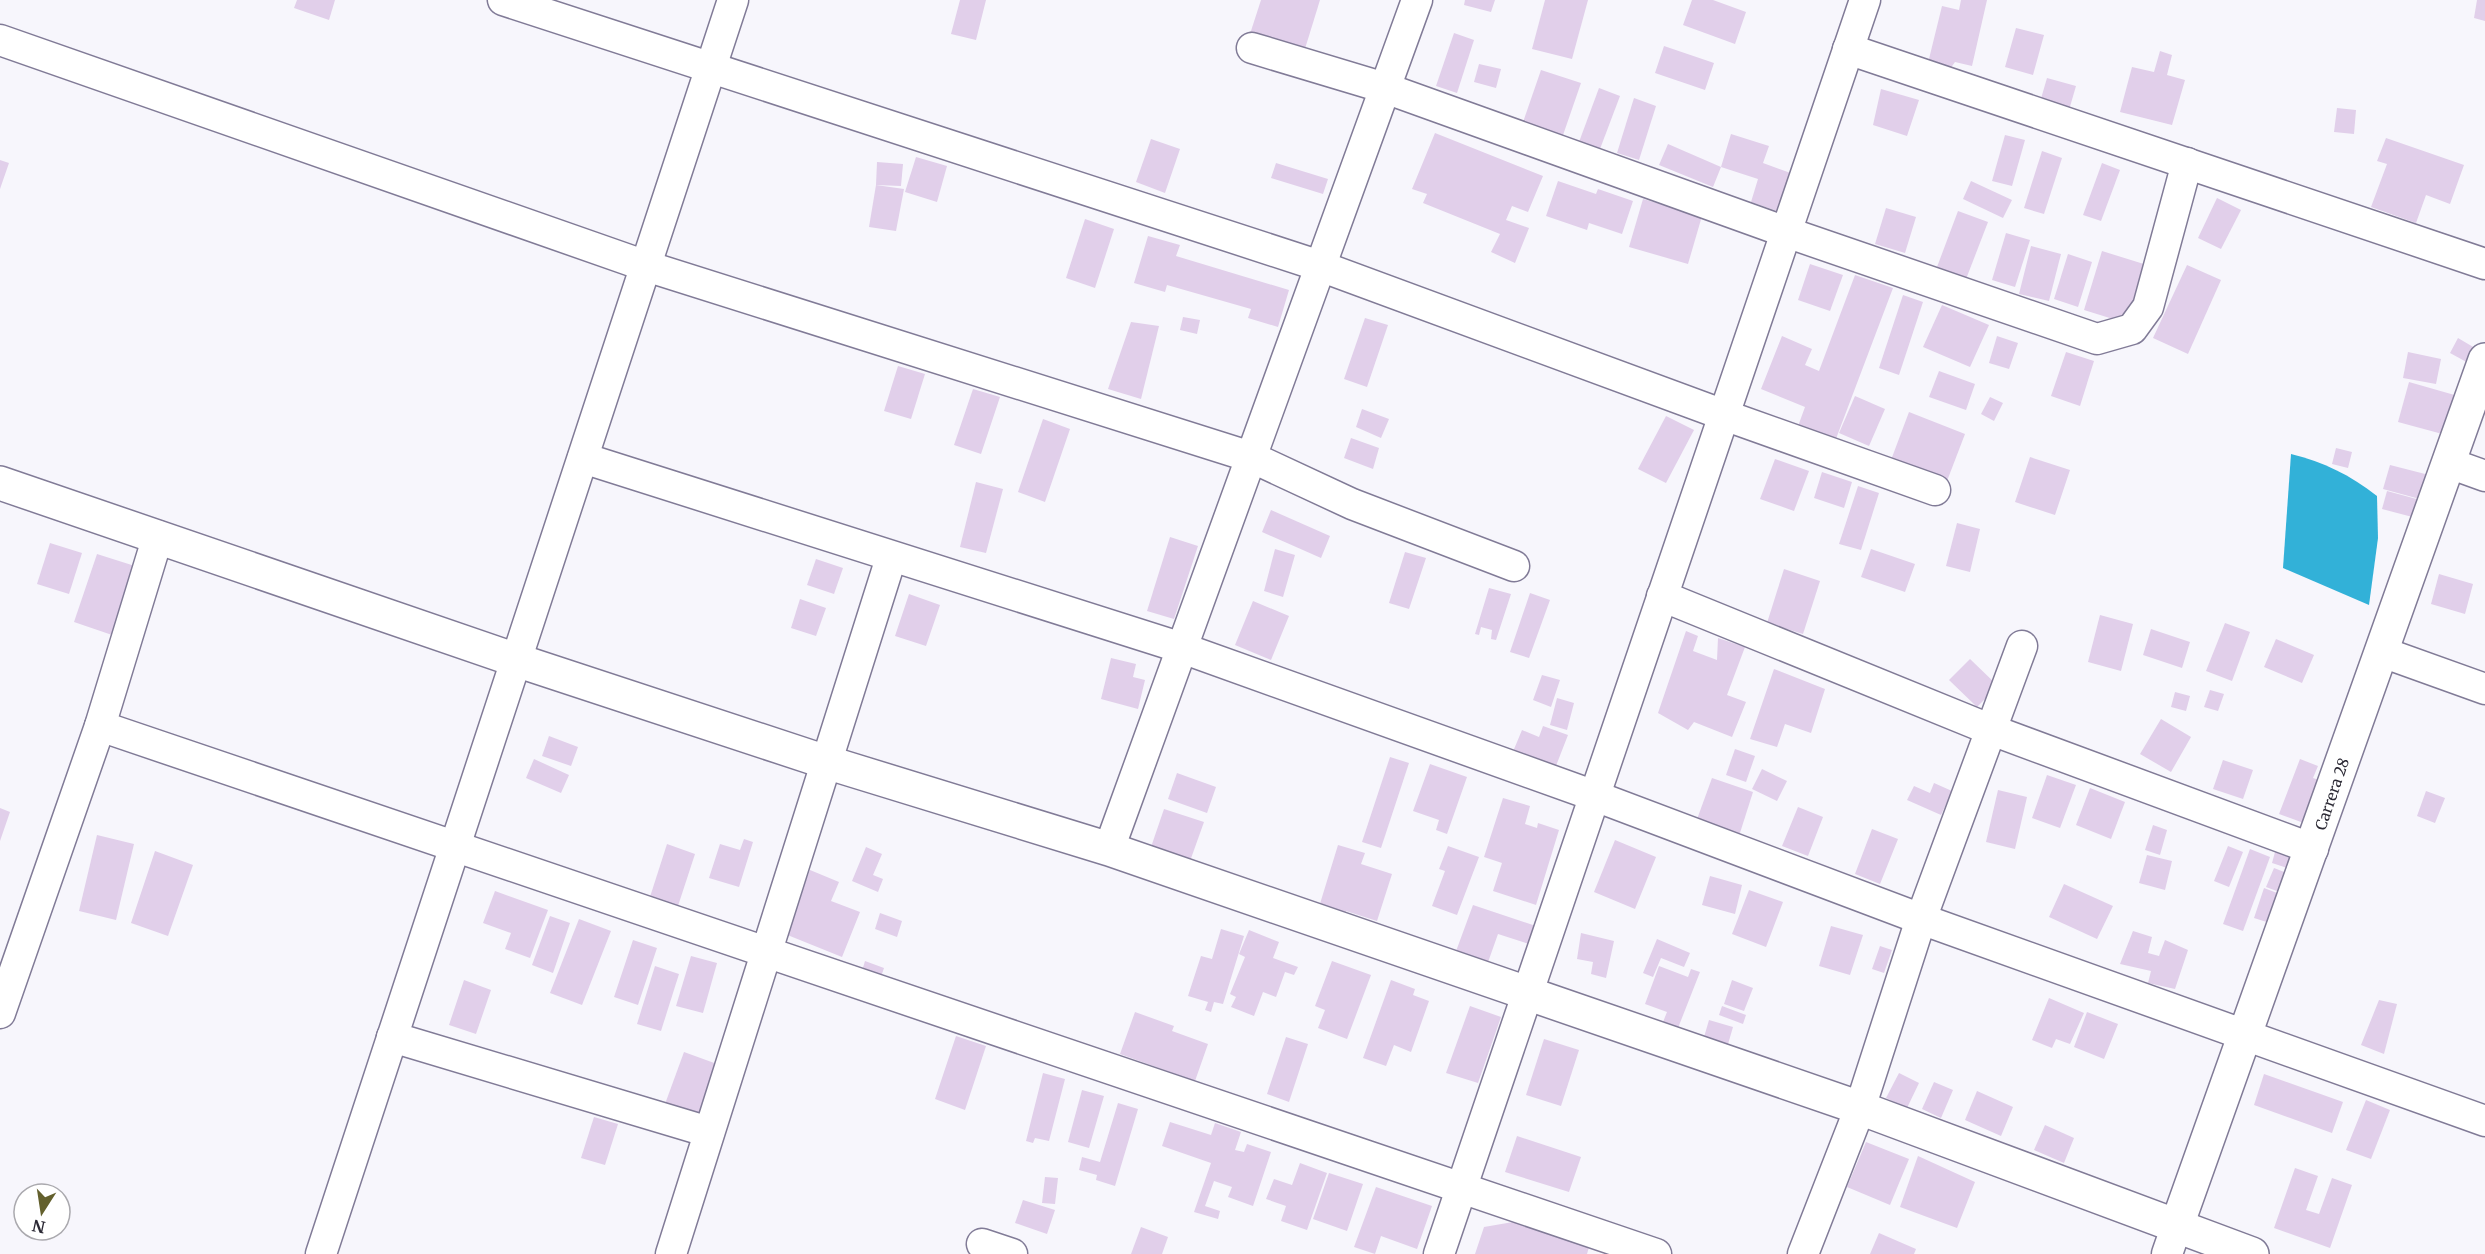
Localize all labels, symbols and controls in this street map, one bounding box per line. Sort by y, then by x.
street label: Carrera 28 [2311,755,2353,832]
north arrow [12,1182,72,1242]
text: N [30,1216,47,1238]

